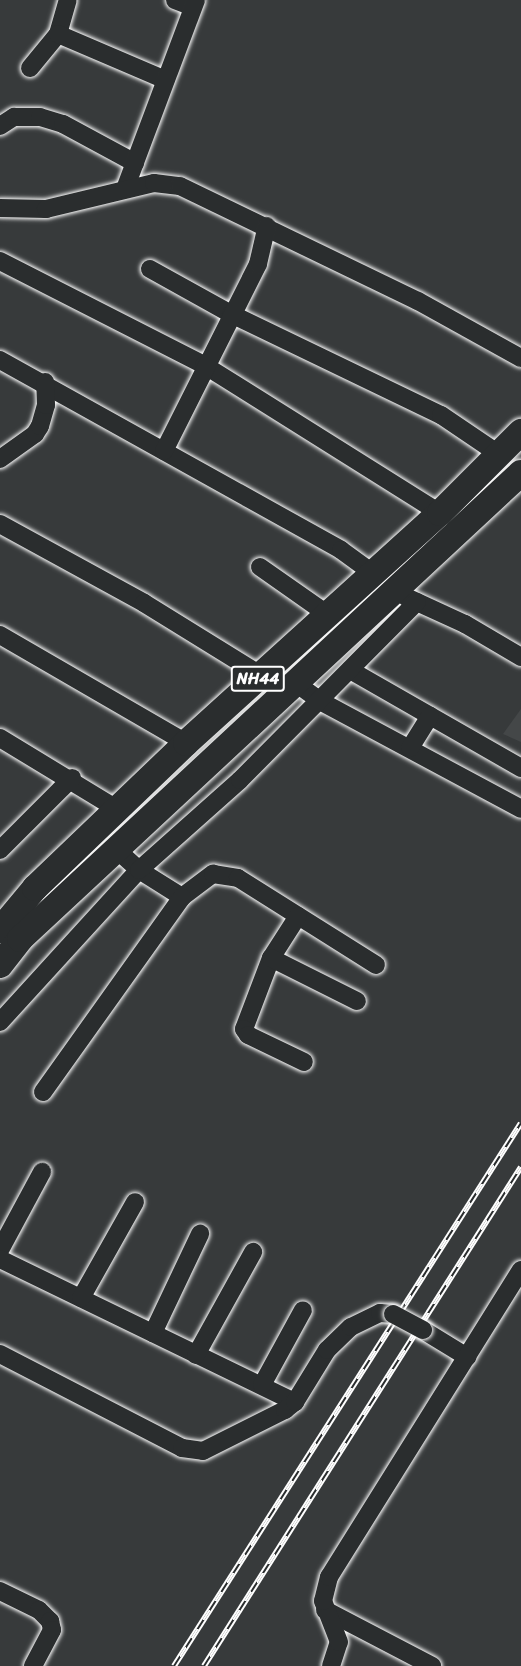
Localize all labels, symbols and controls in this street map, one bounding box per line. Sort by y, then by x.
road number: NH44 [230,666,286,692]

